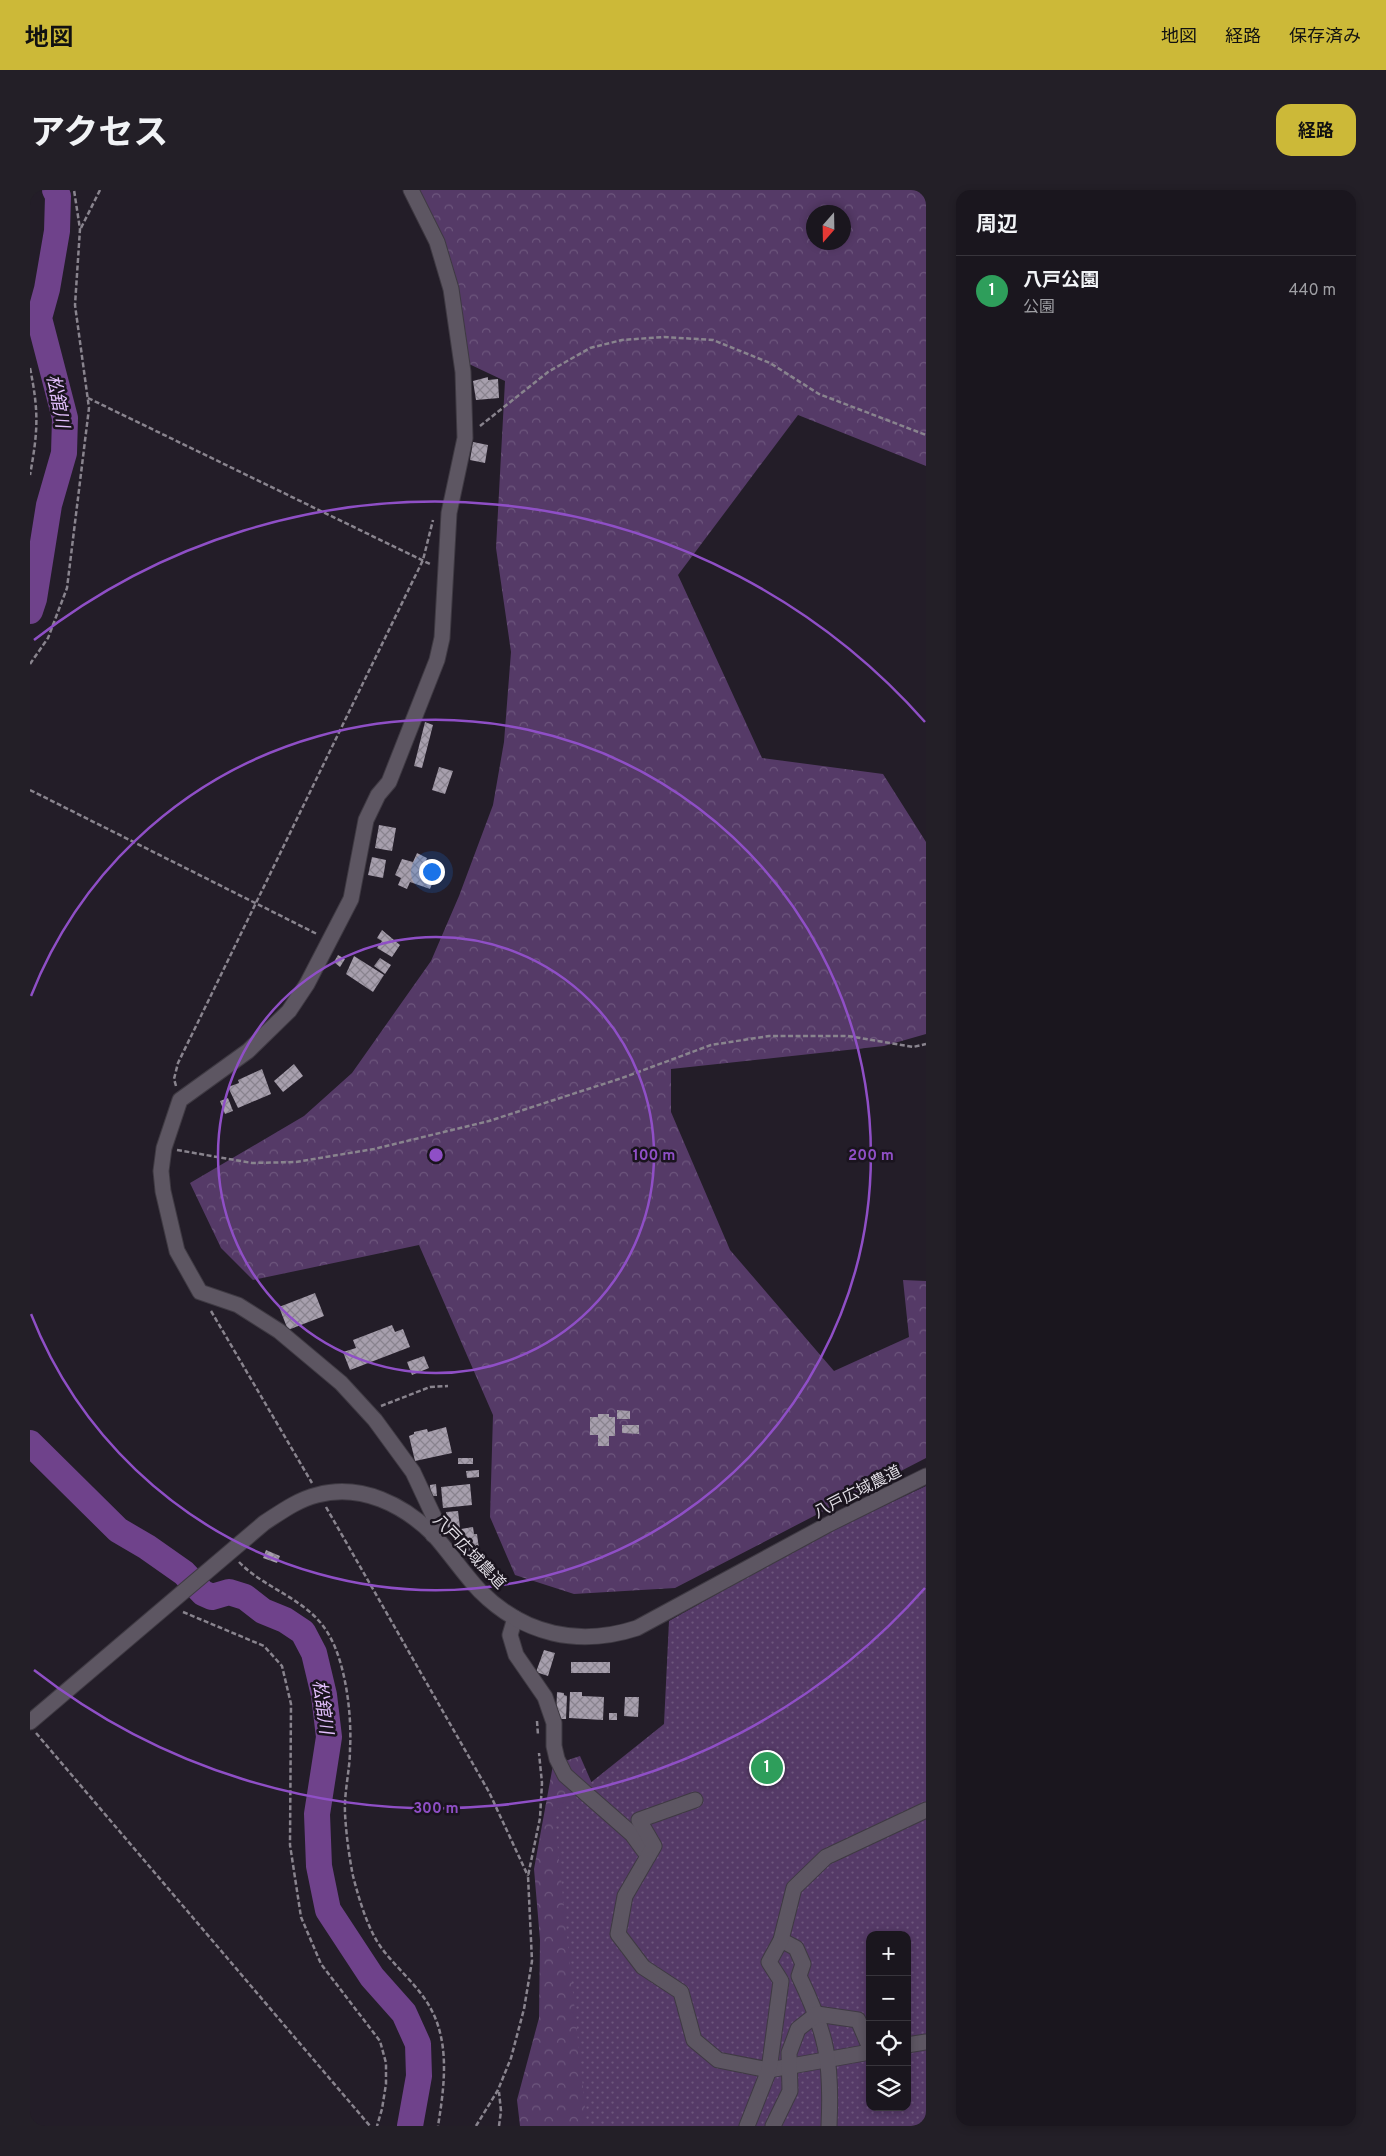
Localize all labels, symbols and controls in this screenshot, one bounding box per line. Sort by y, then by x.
text: 地図 [25,24,73,54]
text: 地図 [1161,26,1197,49]
text: 経路 [1225,26,1261,49]
text: 保存済み [1289,26,1361,49]
button: 経路 [1276,104,1356,156]
text: アクセス [30,113,168,157]
north arrow [806,205,851,250]
text: 周辺 [976,212,1018,239]
text: 八戸公園 [1023,269,1099,293]
text: 1 [989,281,995,301]
text: 440 m [1289,281,1336,301]
text: 公園 [1023,298,1055,318]
water label: 松舘川 [40,373,73,432]
your location [419,859,445,885]
centre of rings [427,1146,445,1164]
text: 100 m [633,1147,675,1166]
text: 200 m [848,1147,894,1166]
street label: 八戸広域農道 [811,1462,905,1523]
street label: 八戸広域農道 [428,1511,509,1594]
water label: 松舘川 [306,1679,337,1738]
pin: 1 [751,1749,783,1787]
text: 300 m [413,1800,459,1819]
map controls [866,1931,911,2111]
button: + [866,1931,911,1976]
button: − [866,1976,911,2021]
button: locate [866,2021,911,2066]
button: layers [866,2066,911,2111]

